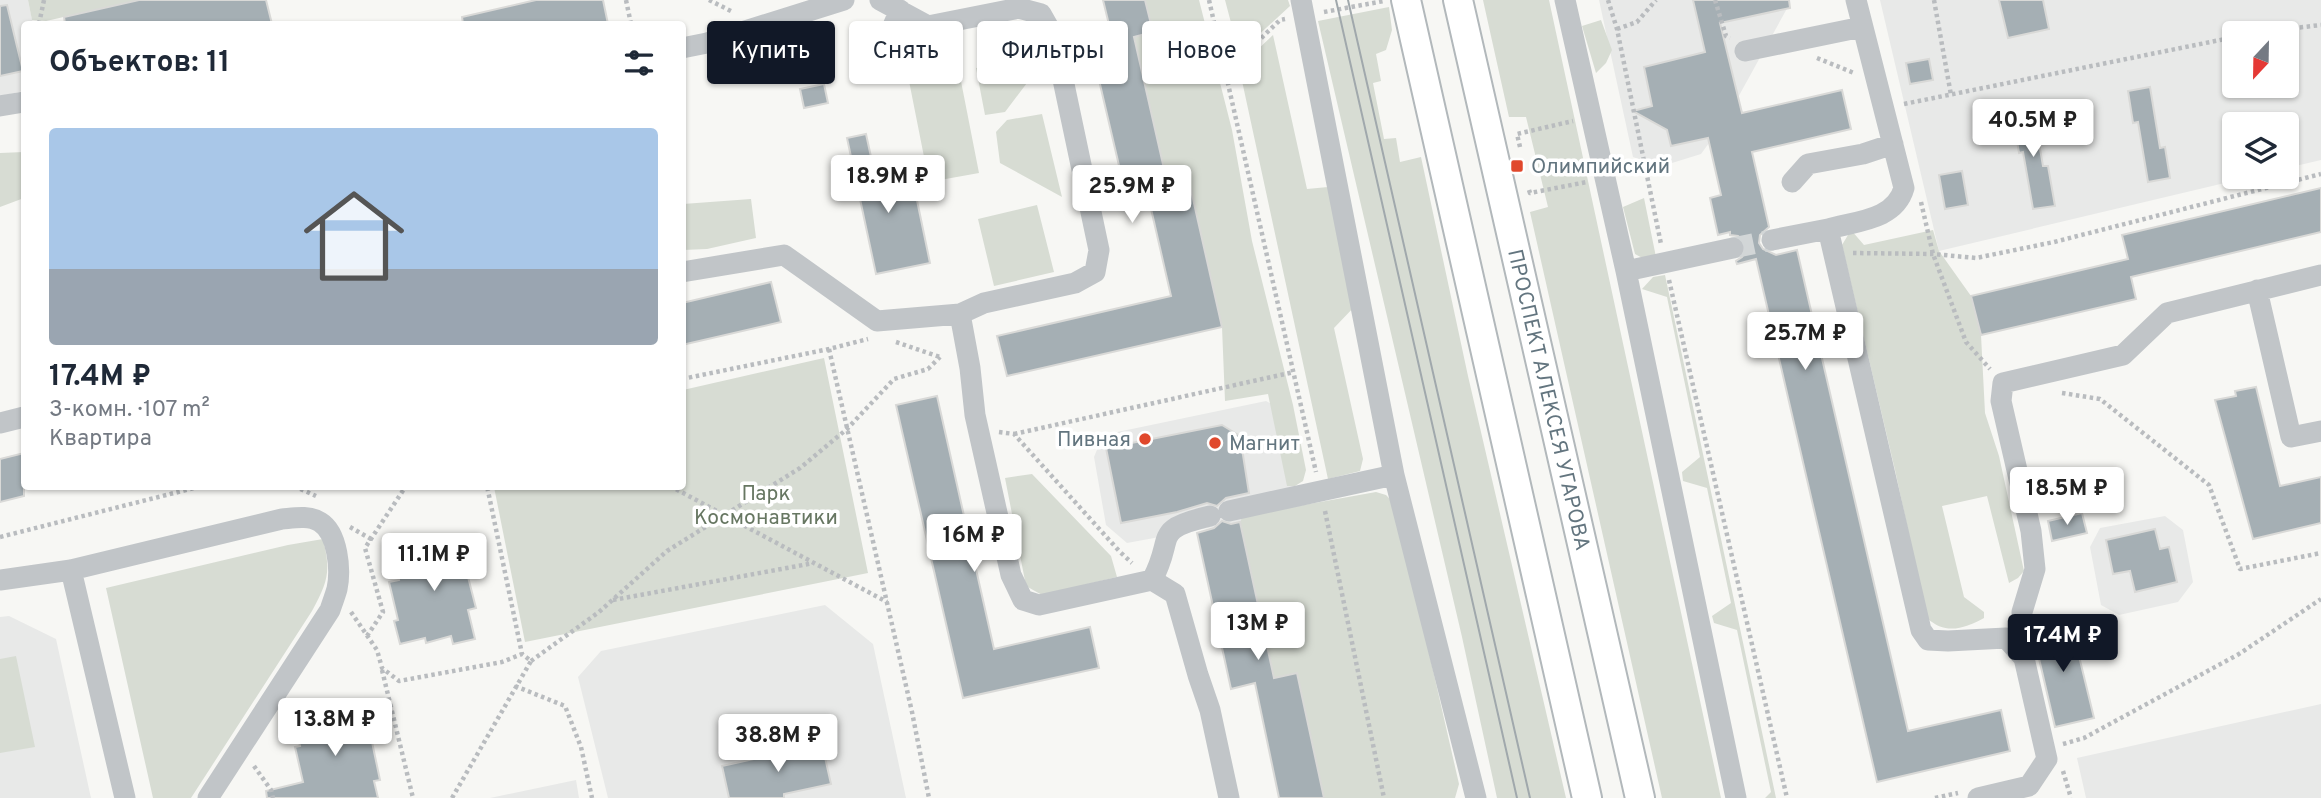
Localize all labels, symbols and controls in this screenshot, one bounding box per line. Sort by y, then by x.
chip: Купить [707,21,835,84]
chip: Снять [849,21,963,84]
chip: Фильтры [977,21,1128,84]
chip: Новое [1142,21,1261,84]
north arrow [2222,21,2300,98]
map controls [2222,21,2299,189]
icon: filters [620,44,658,82]
text: Объектов: 11 [49,45,230,82]
pin: 40.5M ₽ [1968,100,2098,159]
text: 40.5M ₽ [1988,107,2078,136]
button: layers [2222,112,2299,189]
place label: Олимпийский [1531,154,1670,181]
pin: 18.9M ₽ [823,156,953,215]
marker: Олимпийский [1509,158,1525,174]
text: 18.9M ₽ [847,163,929,192]
pin: 25.9M ₽ [1067,166,1197,225]
icon: home [291,173,417,299]
text: 25.9M ₽ [1088,173,1176,202]
street label: ПРОСПЕКТ АЛЕКСЕЯ УГАРОВА [1500,247,1595,553]
pin: 25.7M ₽ [1740,312,1870,372]
text: 25.7M ₽ [1763,320,1847,349]
text: 17.4M ₽ [49,359,151,396]
text: 3-комн. · 107 m² [49,396,210,425]
text: Квартира [49,425,152,454]
place label: Пивная [1057,427,1131,454]
marker: Пивная [1137,431,1153,447]
place label: Магнит [1229,431,1300,458]
marker: Магнит [1207,435,1223,451]
pin: 18.5M ₽ [2002,468,2132,527]
text: 18.5M ₽ [2026,475,2108,504]
park label: Парк Космонавтики [694,481,838,532]
pin: 16M ₽ [925,514,1023,574]
text: 16M ₽ [943,522,1005,551]
pin: 11.1M ₽ [369,534,499,593]
text: 11.1M ₽ [398,541,470,570]
pin: 13M ₽ [1209,602,1307,662]
text: 13M ₽ [1227,610,1289,639]
pin: 17.4M ₽ [1998,614,2128,674]
text: 17.4M ₽ [2024,622,2102,651]
pin: 13.8M ₽ [270,698,400,758]
text: 13.8M ₽ [294,706,376,735]
pin: 38.8M ₽ [713,714,843,774]
text: 38.8M ₽ [734,722,822,751]

